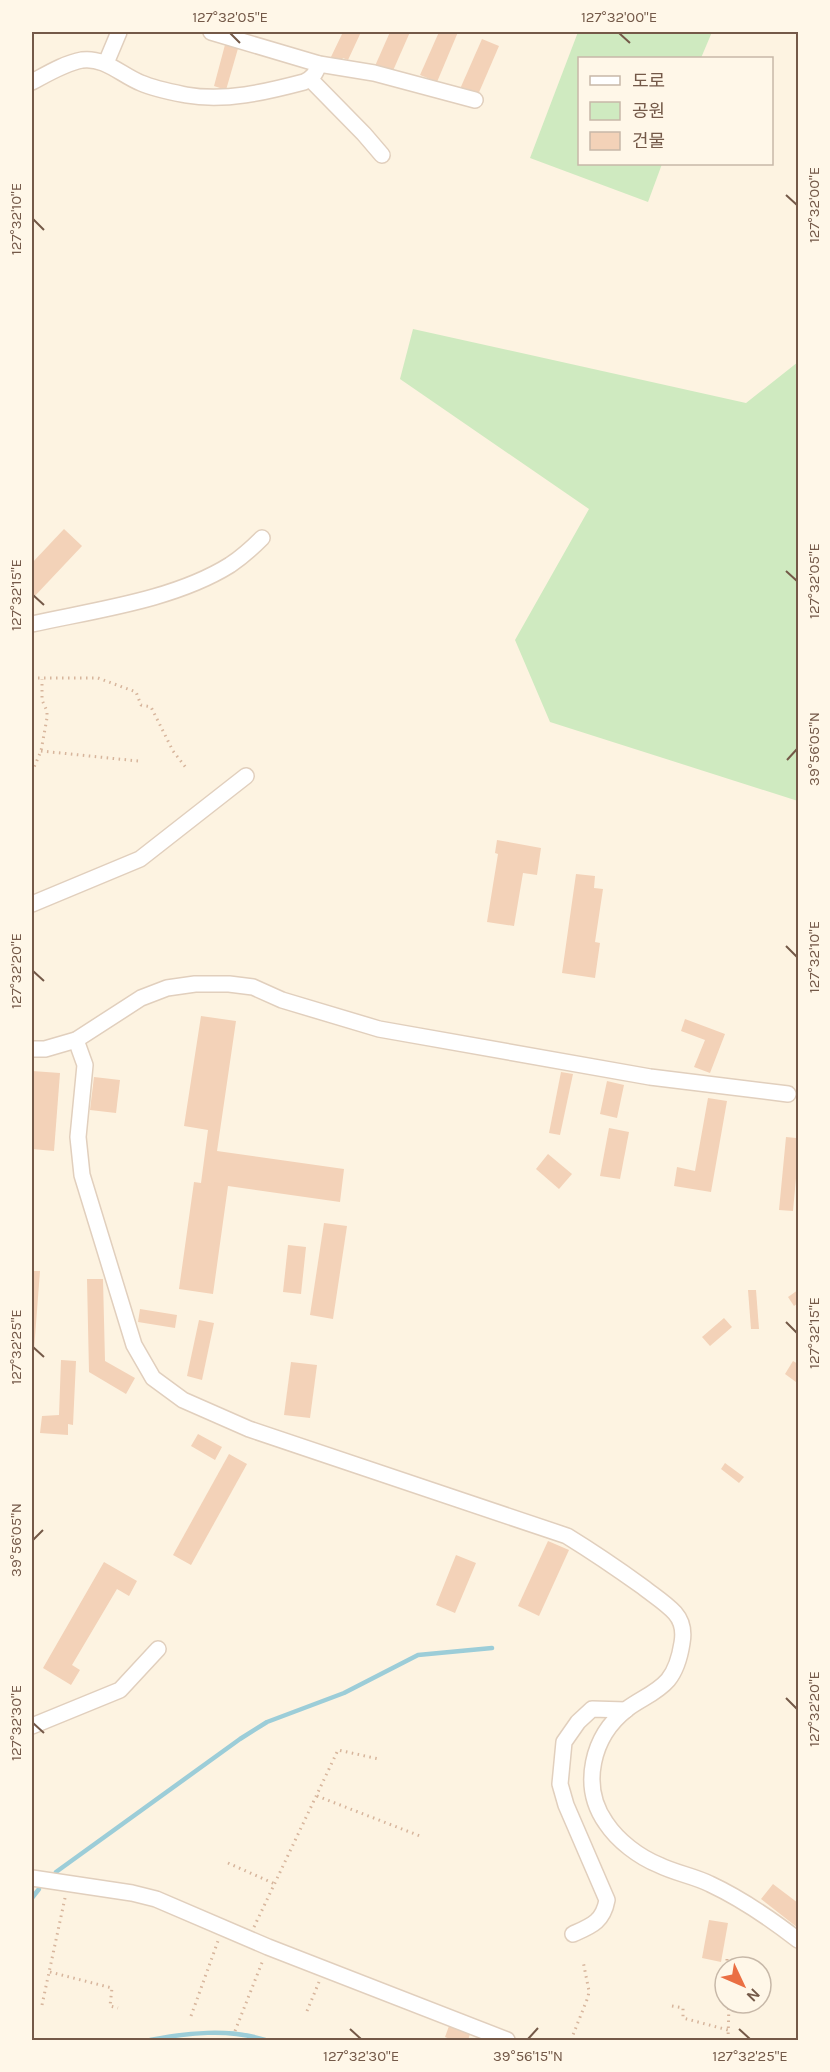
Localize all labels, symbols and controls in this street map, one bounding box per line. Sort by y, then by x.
text: 127°32'05"E [192,8,268,26]
text: 127°32'00"E [581,8,657,26]
legend [578,57,773,165]
text: 도로 [632,70,665,92]
text: 공원 [632,100,665,122]
text: 건물 [632,130,665,152]
text: 127°32'00"E [805,167,823,243]
text: 127°32'10"E [7,183,25,255]
text: 127°32'05"E [805,543,823,619]
text: 127°32'15"E [7,559,25,631]
text: 39°56'05"N [805,712,823,786]
text: 127°32'10"E [805,921,823,993]
text: 127°32'20"E [7,933,25,1009]
text: 127°32'15"E [805,1297,823,1369]
text: 127°32'25"E [7,1309,25,1385]
text: 39°56'05"N [7,1503,25,1577]
text: 127°32'20"E [805,1671,823,1747]
text: 127°32'30"E [7,1685,25,1761]
north arrow [713,1955,773,2015]
text: N [743,1984,764,2006]
text: 127°32'30"E [323,2047,399,2065]
text: 39°56'15"N [493,2047,563,2065]
text: 127°32'25"E [712,2047,788,2065]

